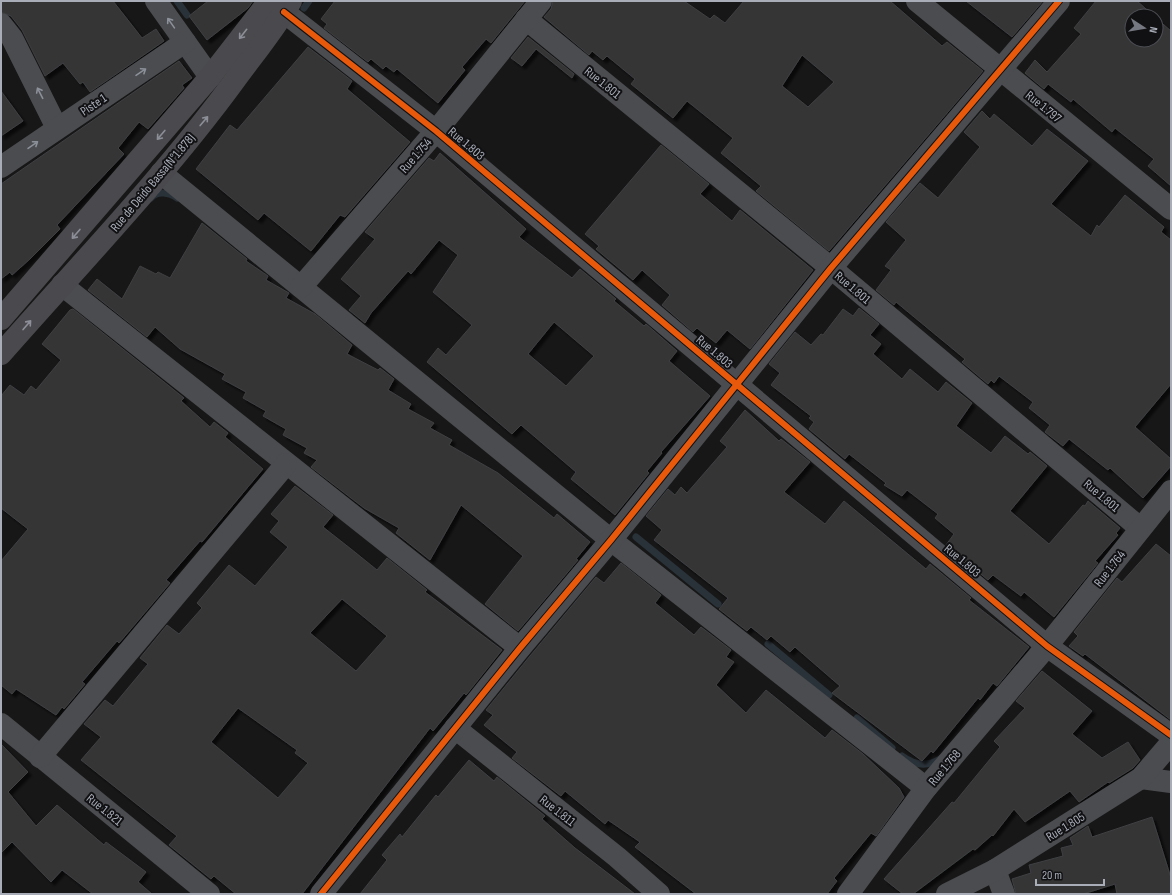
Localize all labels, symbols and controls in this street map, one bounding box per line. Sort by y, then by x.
north arrow [1124,8,1164,48]
one-way arrow [167,17,175,28]
text: N [1146,26,1160,34]
one-way arrow [239,29,247,40]
street label: Rue 1.801 [581,63,624,103]
one-way arrow [135,68,146,76]
one-way arrow [35,87,43,99]
street label: Rue 1.797 [1022,87,1065,127]
street label: Piste 1 [77,90,110,119]
one-way arrow [200,116,209,126]
street label: Rue 1.803 [445,124,488,164]
street label: Rue de Deido Bassa(N°1.878) [107,130,199,235]
one-way arrow [156,130,165,140]
street label: Rue 1.754 [396,134,436,177]
one-way arrow [27,141,38,149]
one-way arrow [72,228,81,239]
street label: Rue 1.801 [831,268,874,308]
one-way arrow [22,319,31,330]
street label: Rue 1.803 [693,332,736,372]
street label: Rue 1.801 [1080,476,1123,516]
street label: Rue 1.803 [941,541,984,581]
street label: Rue 1.764 [1090,547,1129,590]
street label: Rue 1.768 [925,746,965,789]
street label: Rue 1.821 [83,790,126,829]
street label: Rue 1.811 [536,792,579,830]
street label: Rue 1.805 [1043,809,1088,845]
scale bar [1036,861,1104,887]
text: 20 m [1042,868,1062,883]

